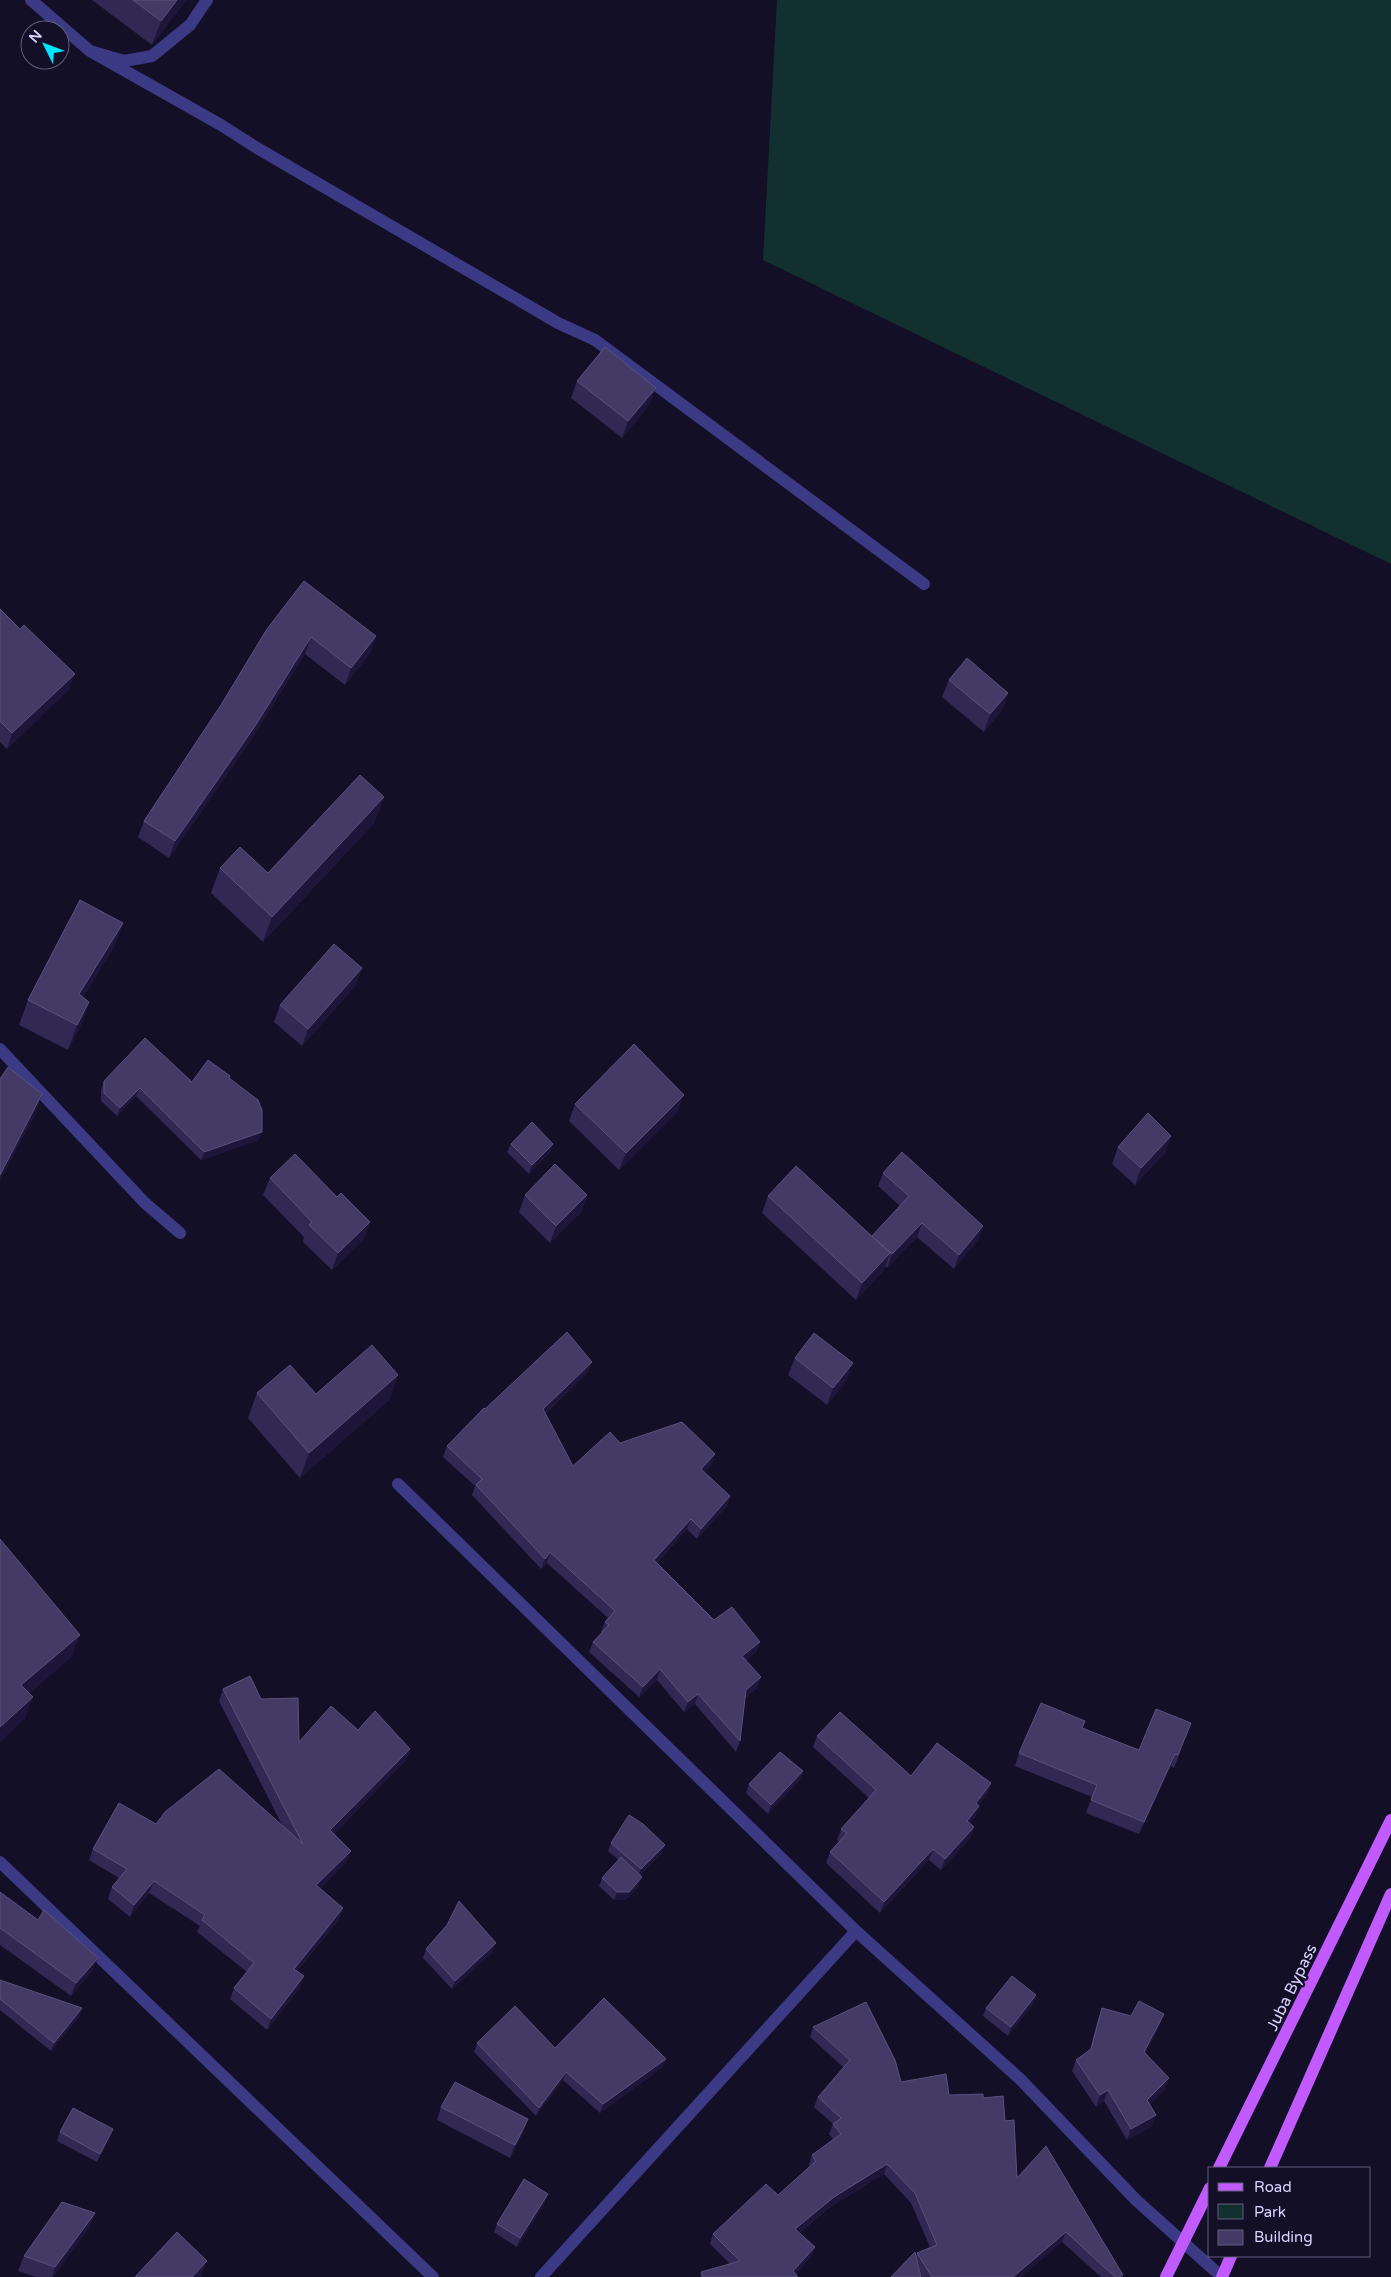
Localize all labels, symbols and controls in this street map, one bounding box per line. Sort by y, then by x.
north arrow [20,20,70,70]
text: N [26,27,46,47]
street label: Juba Bypass [1262,1941,1322,2034]
legend [1208,2167,1371,2257]
text: Road [1254,2178,1292,2196]
text: Park [1254,2203,1286,2221]
text: Building [1254,2228,1313,2246]

